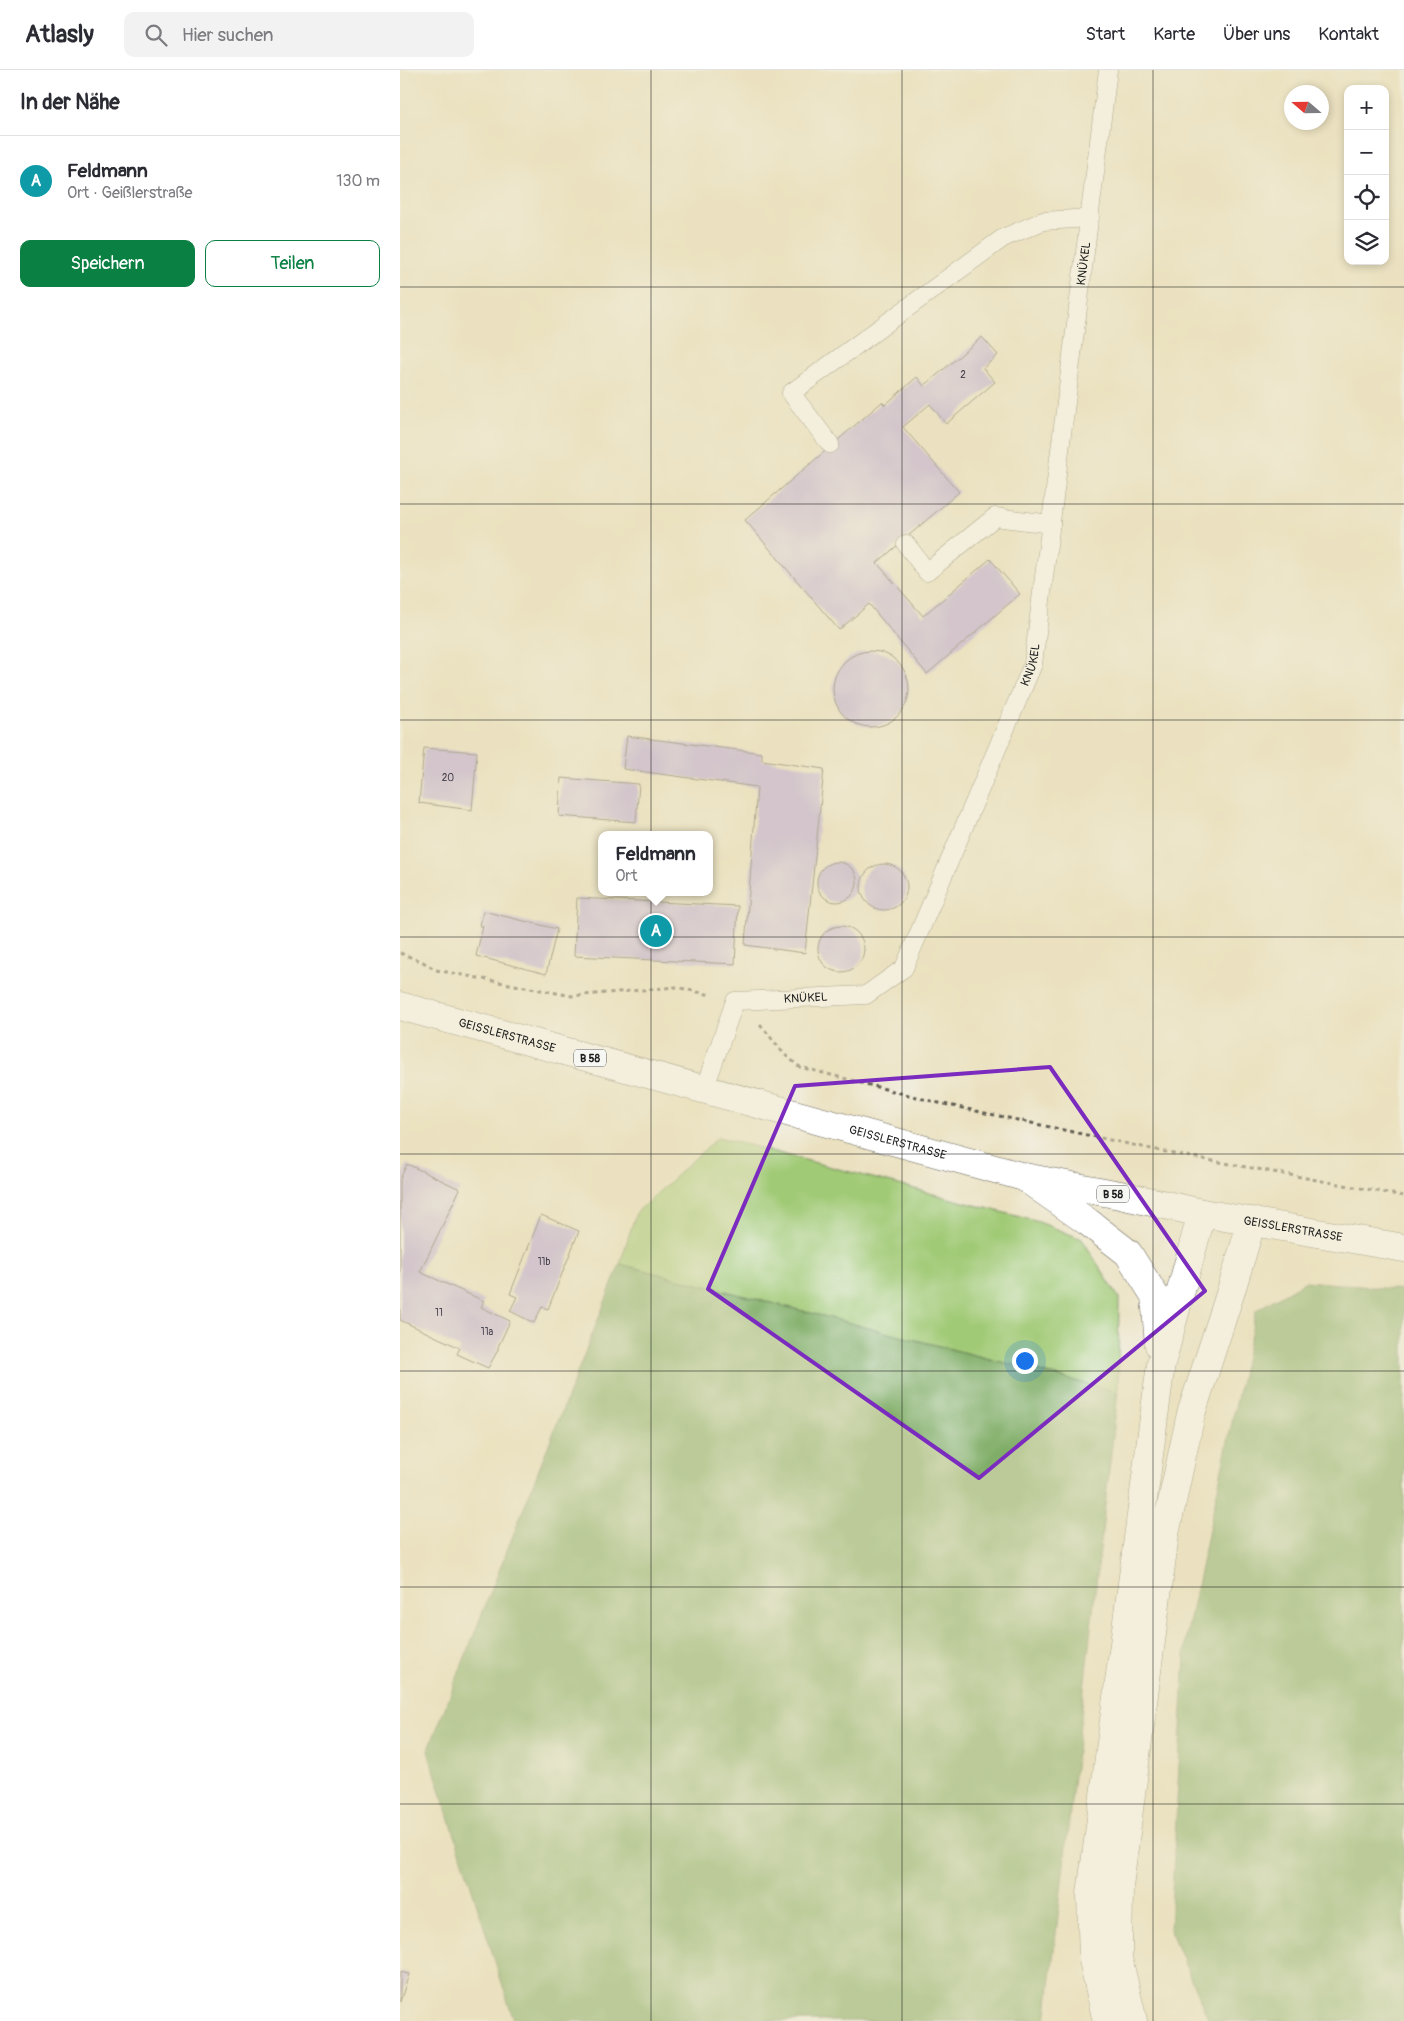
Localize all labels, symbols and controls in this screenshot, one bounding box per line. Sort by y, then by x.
search box [124,12,474,57]
text: Atlasly [25,20,94,49]
icon: search [142,21,170,49]
text: Hier suchen [182,23,273,47]
text: Start [1085,23,1125,46]
text: Karte [1153,23,1195,46]
text: Über uns [1223,23,1290,46]
text: Kontakt [1318,23,1379,46]
north arrow [1284,85,1329,130]
map controls [1344,85,1389,265]
button: + [1344,85,1389,130]
text: In der Nähe [20,89,120,116]
button: − [1344,130,1389,175]
text: Feldmann [67,159,148,183]
text: A [31,171,41,191]
text: 130 m [336,171,380,191]
button: locate [1344,175,1389,220]
text: Ort · Geißlerstraße [67,183,192,203]
button: layers [1344,220,1389,265]
button: Speichern [20,240,195,287]
button: Teilen [205,240,380,287]
street label: KNÜKEL [1073,241,1094,286]
house number: 2 [960,369,966,381]
street label: KNÜKEL [1017,642,1043,688]
house number: 20 [442,772,454,784]
popup [598,831,713,896]
text: Feldmann [615,842,696,866]
text: Ort [615,866,637,886]
pin: A [640,912,672,950]
street label: KNÜKEL [783,989,828,1006]
street label: GEISSLERSTRASSE [457,1015,557,1056]
road number: B 58 [574,1050,606,1066]
street label: GEISSLERSTRASSE [847,1122,948,1163]
road number: B 58 [1097,1186,1129,1202]
street label: GEISSLERSTRASSE [1242,1213,1344,1245]
house number: 11b [538,1256,550,1268]
house number: 11 [435,1307,443,1319]
house number: 11a [481,1326,494,1338]
your location [1012,1348,1038,1374]

